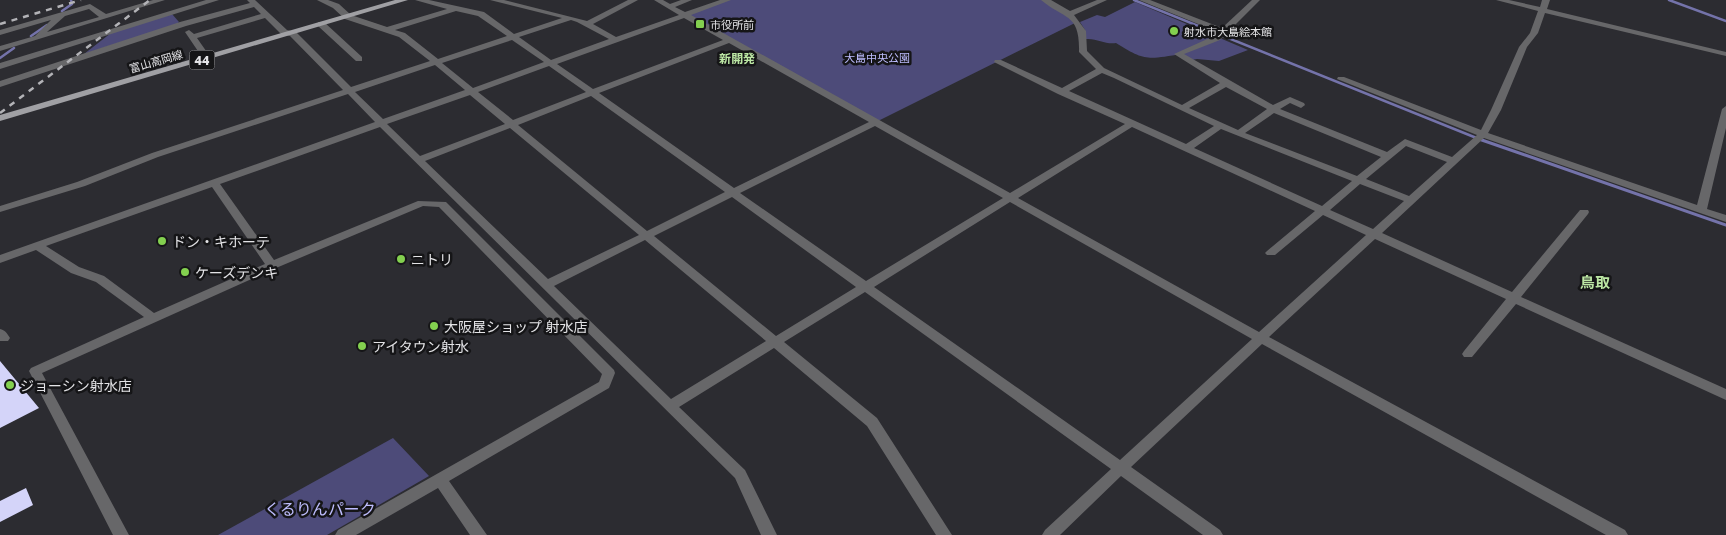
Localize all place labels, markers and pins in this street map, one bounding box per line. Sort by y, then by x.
marker: 市役所前 [694,18,706,30]
place label: 市役所前 [710,18,754,31]
marker: 射水市大島絵本館 [1168,25,1180,37]
place label: 射水市大島絵本館 [1184,25,1272,38]
place label: ドン・キホーテ [172,233,270,250]
marker: ドン・キホーテ [156,235,168,247]
place label: ニトリ [411,251,453,268]
marker: ニトリ [395,253,407,265]
place label: ケーズデンキ [195,264,278,281]
marker: ケーズデンキ [179,266,191,278]
place label: 大阪屋ショップ 射水店 [444,318,588,335]
marker: 大阪屋ショップ 射水店 [428,320,440,332]
place label: アイタウン射水 [372,338,469,355]
marker: アイタウン射水 [356,340,368,352]
place label: ジョーシン射水店 [20,377,132,394]
marker: ジョーシン射水店 [4,379,16,391]

